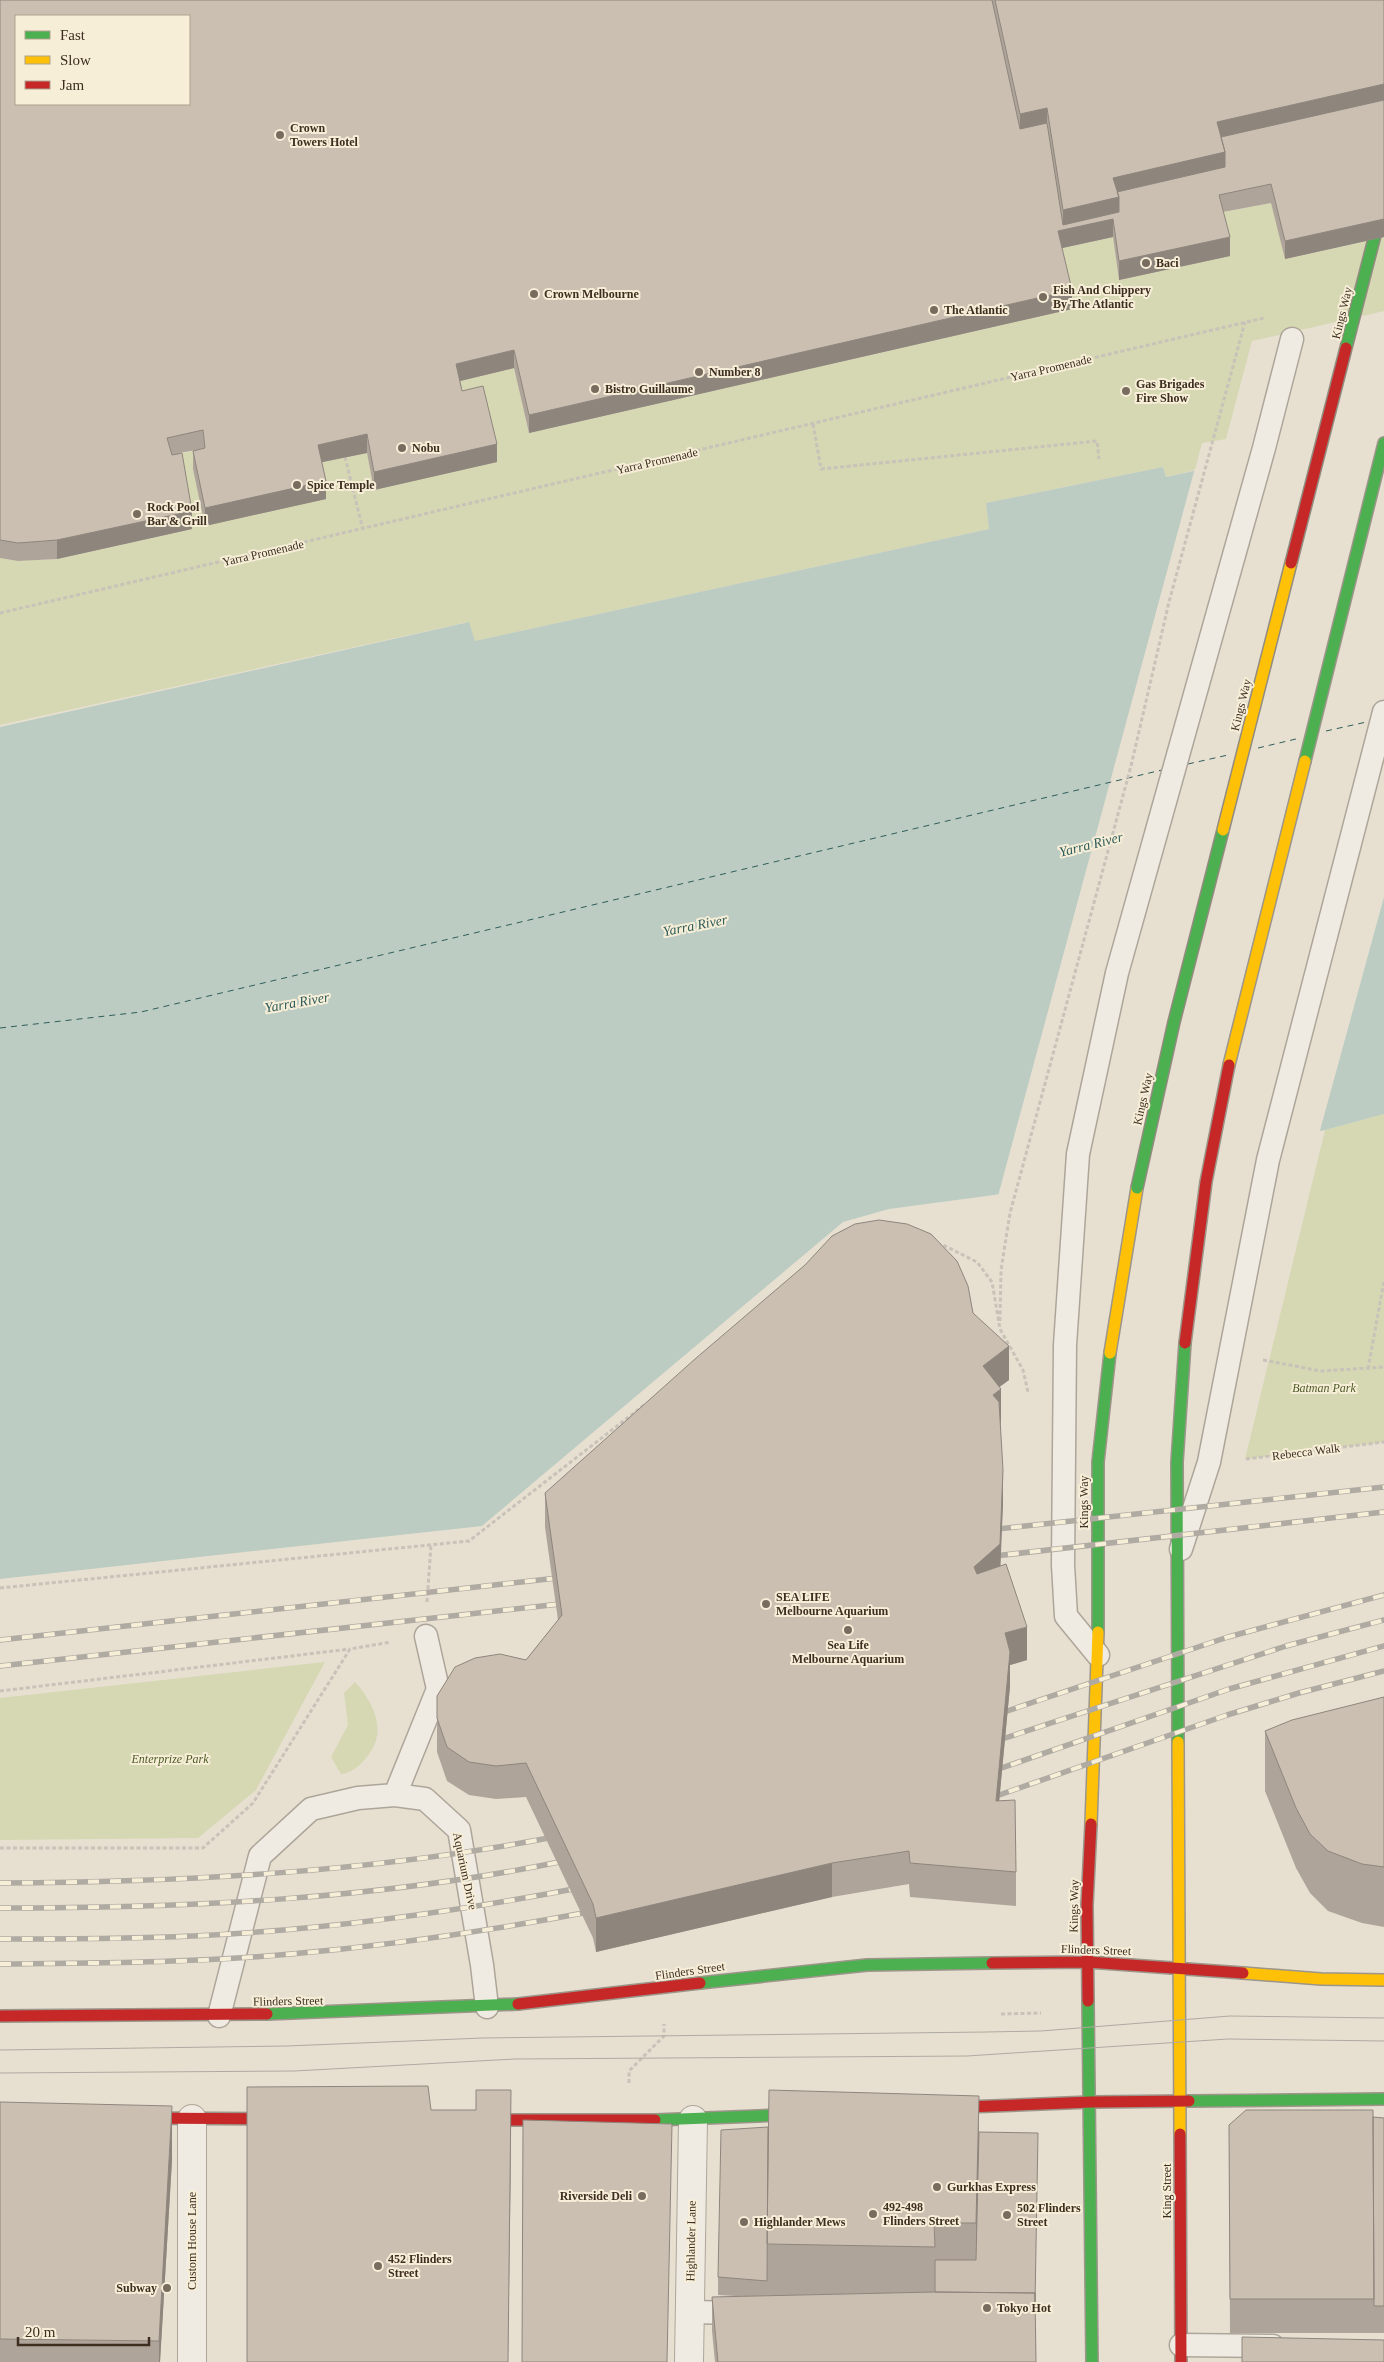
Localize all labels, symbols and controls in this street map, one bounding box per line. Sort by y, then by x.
legend [15,15,190,105]
text: Fast [60,27,86,43]
text: Slow [60,52,91,68]
text: Jam [60,77,84,93]
place label: Crown Towers Hotel [290,121,359,149]
marker: Crown Towers Hotel [274,129,286,141]
place label: Baci [1156,256,1179,270]
marker: Baci [1140,257,1152,269]
place label: Fish And Chippery By The Atlantic [1053,283,1151,311]
street label: Kings Way [1329,286,1355,340]
place label: Crown Melbourne [544,287,639,301]
marker: Crown Melbourne [528,288,540,300]
marker: Fish And Chippery By The Atlantic [1037,291,1049,303]
place label: The Atlantic [944,303,1008,317]
marker: The Atlantic [928,304,940,316]
street label: Yarra Promenade [1009,352,1093,384]
place label: Number 8 [709,365,760,379]
marker: Number 8 [693,366,705,378]
place label: Gas Brigades Fire Show [1136,377,1205,405]
place label: Bistro Guillaume [605,382,694,396]
marker: Bistro Guillaume [589,383,601,395]
marker: Gas Brigades Fire Show [1120,385,1132,397]
place label: Nobu [412,441,440,455]
marker: Nobu [396,442,408,454]
street label: Yarra Promenade [615,445,699,477]
place label: Spice Temple [307,478,375,492]
marker: Spice Temple [291,479,303,491]
place label: Rock Pool Bar & Grill [147,500,207,528]
marker: Rock Pool Bar & Grill [131,508,143,520]
street label: Yarra Promenade [221,537,305,569]
street label: Kings Way [1228,678,1254,732]
water label: Yarra River [1058,829,1125,860]
water label: Yarra River [662,912,729,939]
water label: Yarra River [264,989,331,1016]
street label: Kings Way [1130,1072,1156,1126]
park label: Batman Park [1292,1381,1357,1395]
street label: Rebecca Walk [1271,1441,1341,1463]
street label: Kings Way [1077,1475,1091,1529]
place label: SEA LIFE Melbourne Aquarium [776,1590,888,1618]
marker: SEA LIFE Melbourne Aquarium [760,1598,772,1610]
marker: Sea Life Melbourne Aquarium [842,1624,854,1636]
place label: Sea Life Melbourne Aquarium [792,1638,904,1666]
park label: Enterprize Park [131,1752,209,1766]
street label: Aquarium Drive [450,1831,480,1911]
street label: Kings Way [1067,1879,1081,1933]
street label: Flinders Street [1061,1942,1132,1958]
street label: Flinders Street [654,1959,726,1983]
street label: Flinders Street [253,1993,324,2009]
street label: King Street [1160,2163,1174,2219]
place label: Gurkhas Express [947,2180,1036,2194]
marker: Gurkhas Express [931,2181,943,2193]
place label: Riverside Deli [560,2189,633,2203]
marker: Riverside Deli [636,2190,648,2202]
street label: Custom House Lane [185,2192,199,2290]
street label: Highlander Lane [683,2200,699,2282]
place label: 492-498 Flinders Street [883,2200,959,2228]
place label: 502 Flinders Street [1017,2201,1081,2229]
marker: 492-498 Flinders Street [867,2208,879,2220]
marker: 502 Flinders Street [1001,2209,1013,2221]
place label: Highlander Mews [754,2215,846,2229]
marker: Highlander Mews [738,2216,750,2228]
place label: 452 Flinders Street [388,2252,452,2280]
marker: 452 Flinders Street [372,2260,384,2272]
place label: Subway [116,2281,157,2295]
marker: Subway [161,2282,173,2294]
place label: Tokyo Hot [997,2301,1051,2315]
marker: Tokyo Hot [981,2302,993,2314]
scale bar [18,2314,149,2346]
text: 20 m [25,2324,56,2340]

